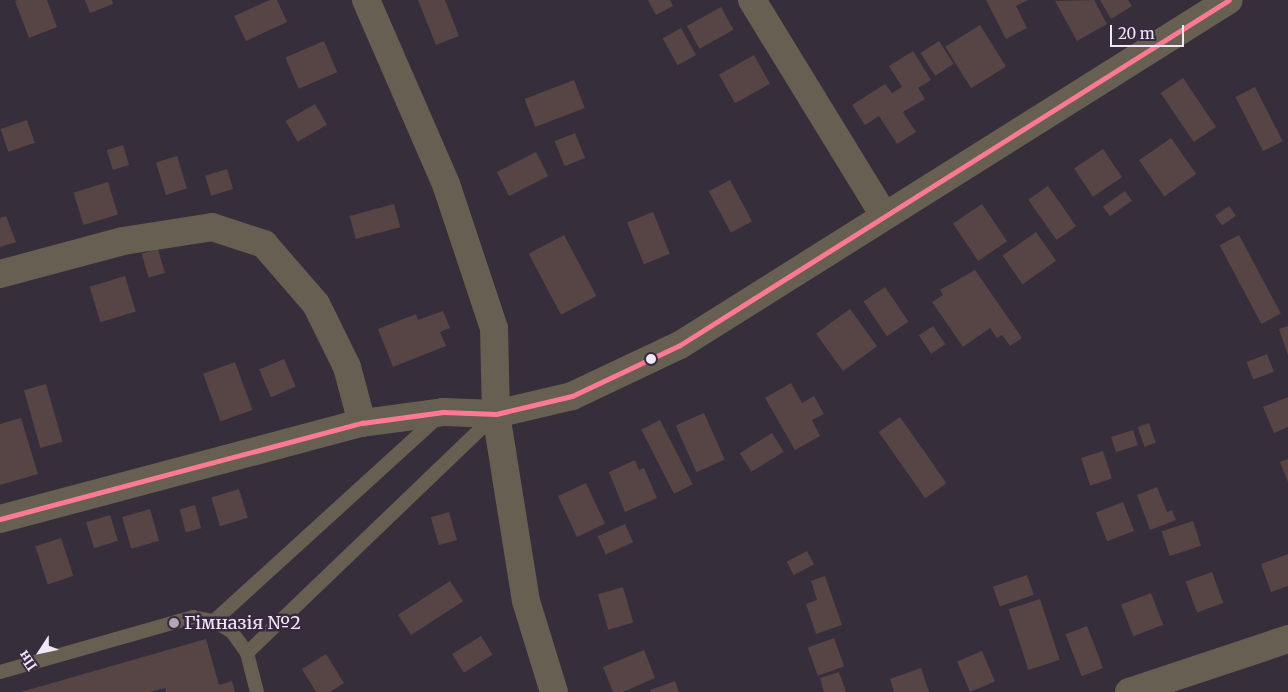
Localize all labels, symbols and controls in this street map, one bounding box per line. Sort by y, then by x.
scale bar [1113,15,1187,47]
text: 20 m [1118,24,1155,43]
unlabelled marker [646,354,656,364]
place label: Гімназія №2 [184,612,301,634]
marker: Гімназія №2 [168,617,180,629]
north arrow [15,627,65,677]
text: Пн [14,647,41,674]

